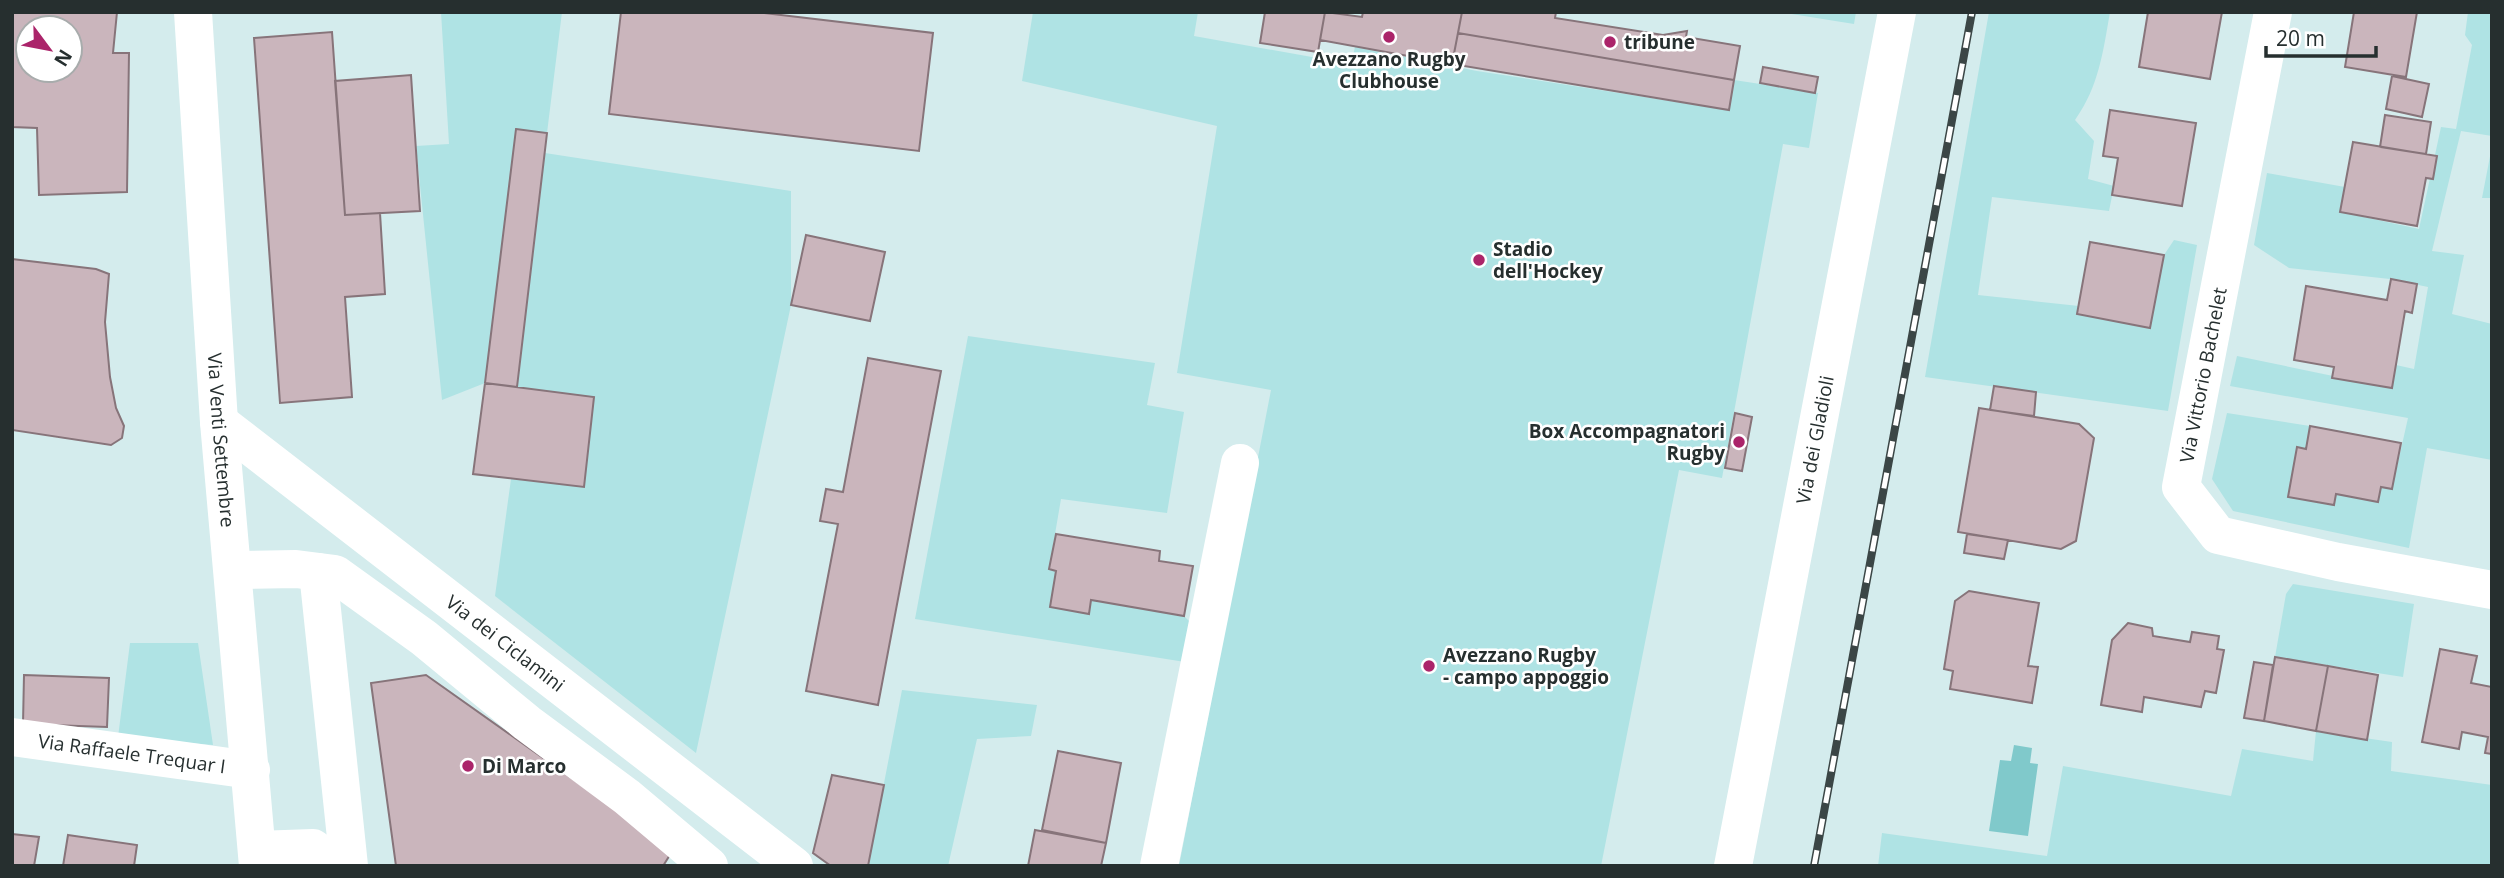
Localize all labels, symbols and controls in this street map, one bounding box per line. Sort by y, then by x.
north arrow [14,14,84,84]
scale bar [2266,14,2376,58]
text: 20 m [2276,24,2325,52]
marker: Avezzano Rugby Clubhouse [1381,29,1397,45]
place label: tribune [1624,29,1695,55]
marker: tribune [1602,34,1618,50]
text: N [48,45,79,71]
place label: Avezzano Rugby Clubhouse [1313,46,1466,94]
place label: Stadio dell'Hockey [1493,236,1603,284]
marker: Stadio dell'Hockey [1471,252,1487,268]
street label: Via Vittorio Bachelet [2173,285,2233,465]
street label: Via Venti Settembre [202,352,241,528]
street label: Via dei Gladioli [1790,373,1840,506]
place label: Box Accompagnatori Rugby [1529,418,1725,466]
marker: Box Accompagnatori Rugby [1731,434,1747,450]
street label: Via dei Ciclamini [441,589,570,697]
place label: Avezzano Rugby - campo appoggio [1443,642,1609,690]
marker: Avezzano Rugby - campo appoggio [1421,658,1437,674]
street label: Via Raffaele Trequar I [36,728,227,779]
place label: Di Marco [482,753,566,779]
marker: Di Marco [460,758,476,774]

